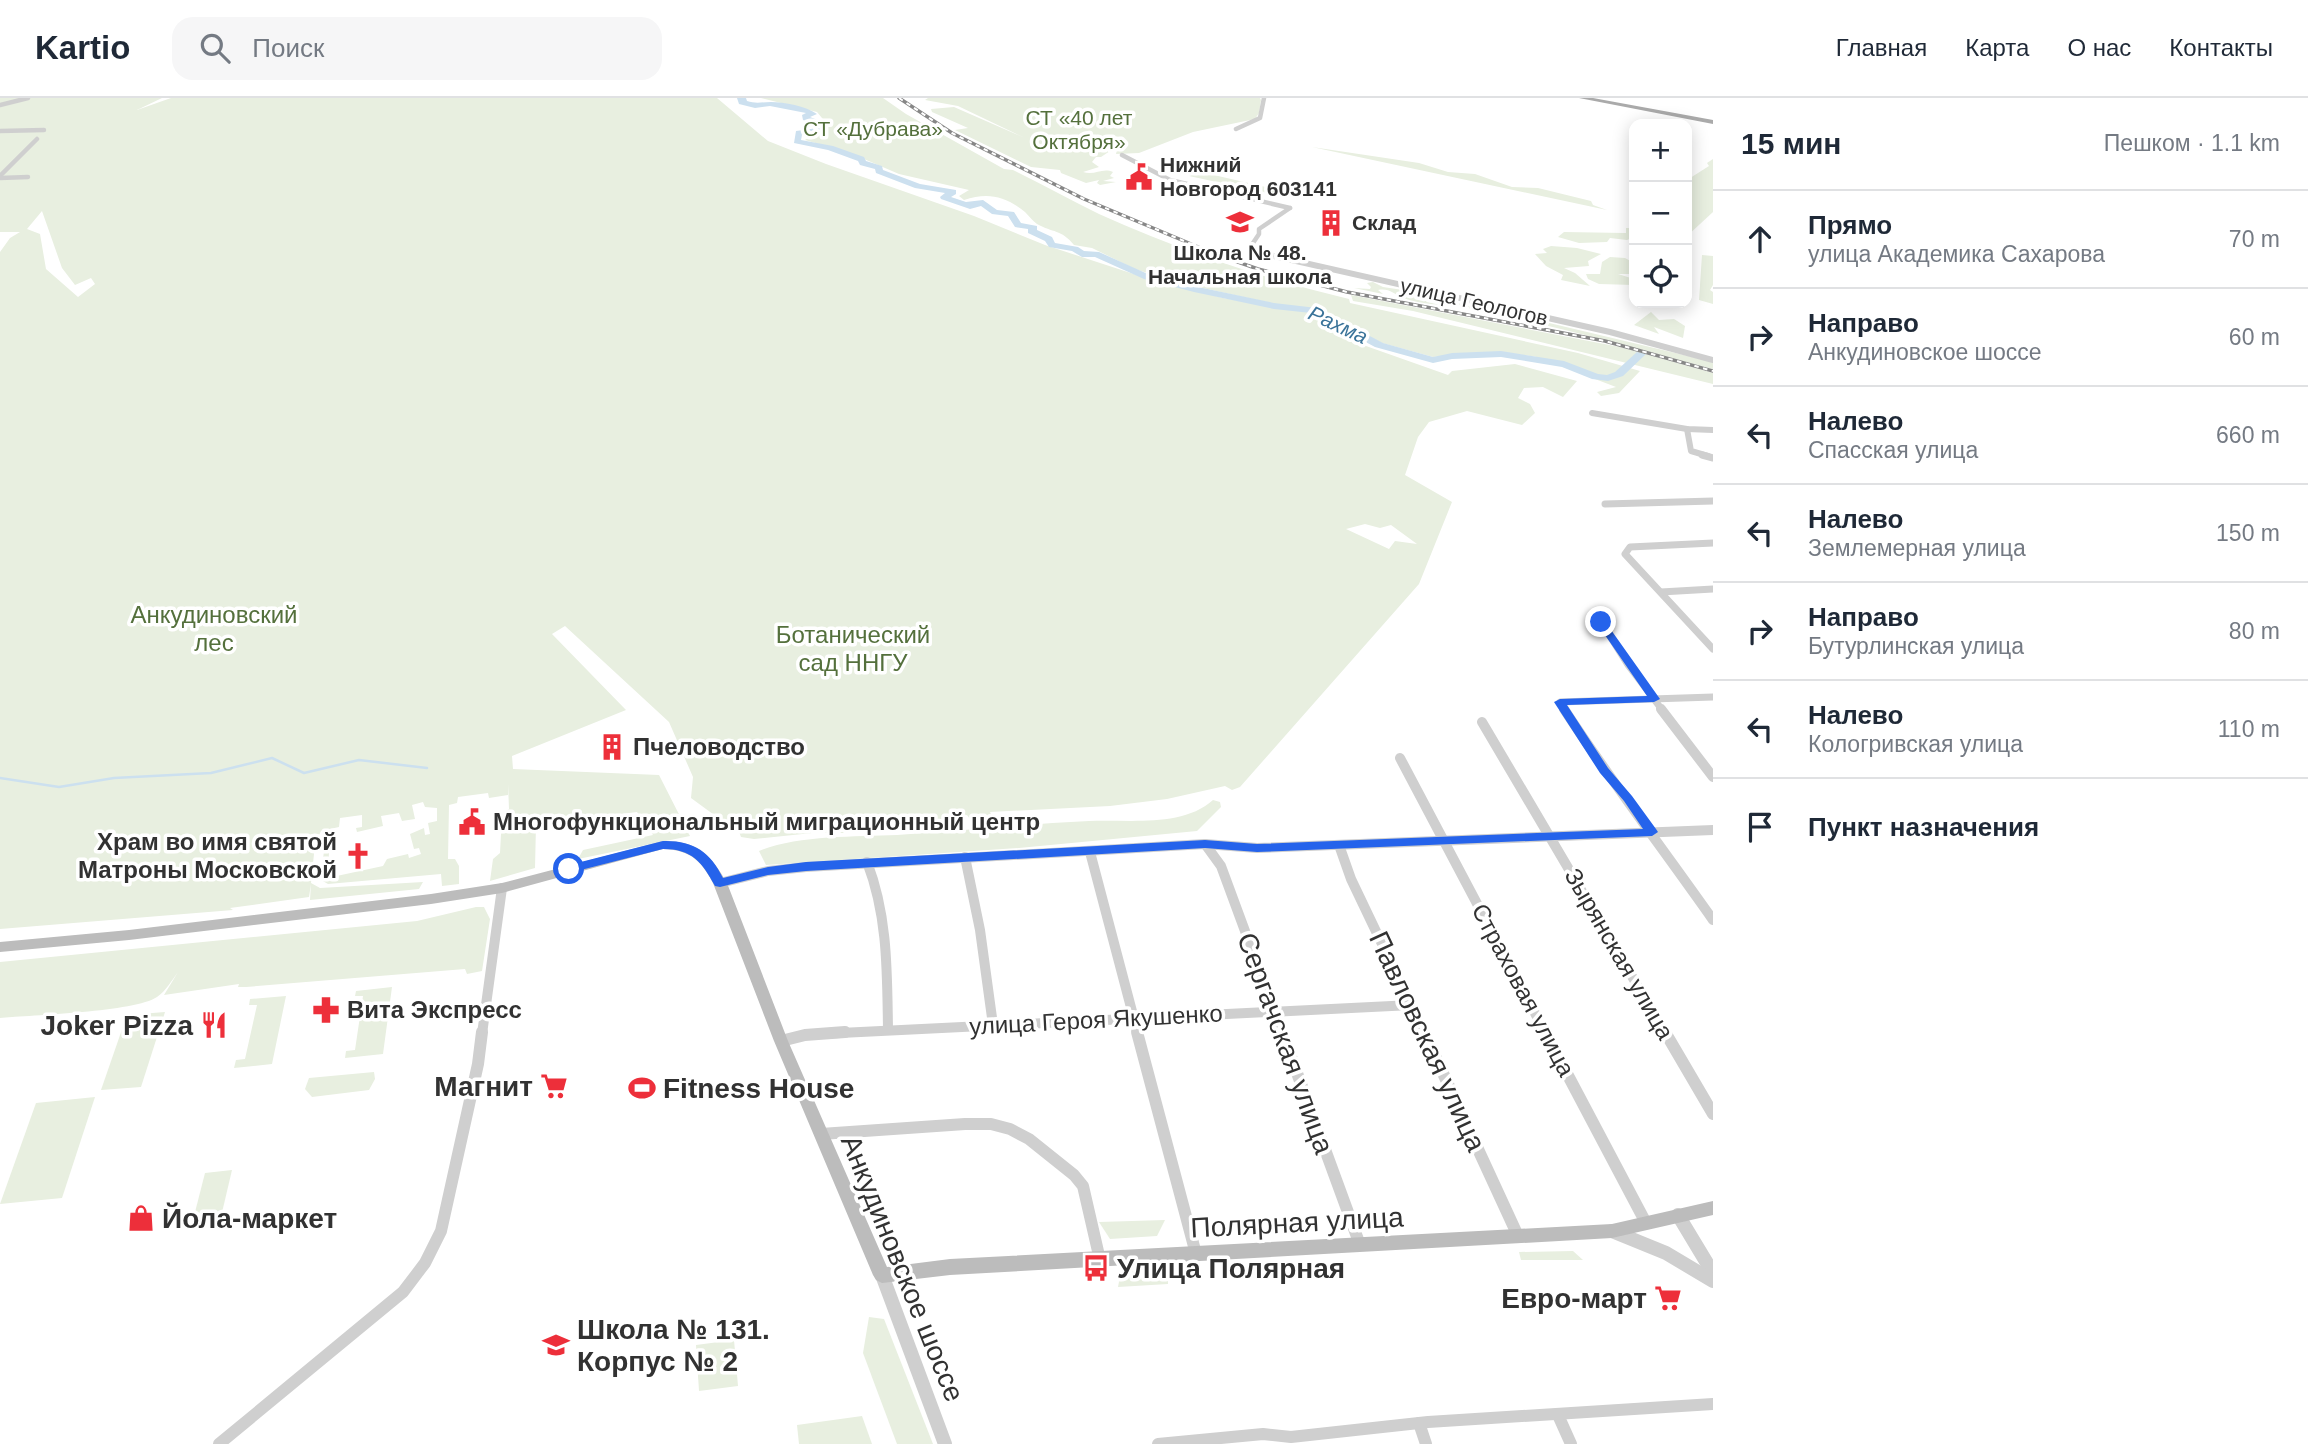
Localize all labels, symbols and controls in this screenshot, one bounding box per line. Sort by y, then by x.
search box [172,17,662,80]
text: Kartio [35,29,130,66]
icon: search [196,29,234,67]
text: Поиск [252,33,324,63]
text: Главная [1836,34,1927,61]
text: Карта [1965,34,2029,61]
text: О нас [2067,34,2131,61]
text: Контакты [2169,34,2273,61]
park label: СТ «40 лет Октября» [1026,106,1133,153]
park label: СТ «Дубрава» [803,117,943,140]
map controls [1629,119,1692,308]
button: + [1629,119,1692,182]
text: 15 мин [1741,127,1841,160]
text: Пешком · 1.1 km [2104,130,2280,156]
place label: Нижний Новгород 603141 [1160,153,1337,200]
public building icon: Нижний Новгород 603141 [1124,162,1154,192]
button: − [1629,182,1692,245]
school or university icon: Школа № 48. Начальная школа [1225,207,1255,237]
building icon: Склад [1316,208,1346,238]
text: Прямо [1808,210,1892,240]
place label: Склад [1352,211,1416,234]
icon: ahead [1741,220,1779,258]
text: 70 m [2229,226,2280,252]
place label: Школа № 48. Начальная школа [1148,241,1332,288]
text: улица Академика Сахарова [1808,241,2105,267]
button: locate [1629,245,1692,308]
street label: улица Геологов [1398,273,1550,330]
water label: Рахма [1305,301,1371,348]
text: Направо [1808,308,1919,338]
icon: right [1741,318,1779,356]
text: 60 m [2229,324,2280,350]
text: Анкудиновское шоссе [1808,339,2042,365]
text: Налево [1808,406,1903,436]
icon: left [1741,416,1779,454]
text: 660 m [2216,422,2280,448]
text: Спасская улица [1808,437,1978,463]
text: Налево [1808,504,1903,534]
icon: left [1741,514,1779,552]
text: 150 m [2216,520,2280,546]
text: Землемерная улица [1808,535,2026,561]
park label: Анкудиновский лес [130,601,298,656]
text: Направо [1808,602,1919,632]
route end [1585,606,1616,637]
icon: right [1741,612,1779,650]
text: 80 m [2229,618,2280,644]
park label: Ботанический сад ННГУ [776,621,930,676]
text: Бутурлинская улица [1808,633,2024,659]
text: Налево [1808,700,1903,730]
icon: left [1741,710,1779,748]
text: 110 m [2218,716,2280,742]
text: Кологривская улица [1808,731,2023,757]
building icon: Пчеловодство [597,732,627,762]
place label: Пчеловодство [633,733,805,760]
public building icon: Многофункциональный миграционный центр [457,807,487,837]
place label: Многофункциональный миграционный центр [493,808,1040,835]
icon: arrive [1741,808,1779,846]
text: Пункт назначения [1808,812,2039,842]
place label: Храм во имя святой Матроны Московской [78,828,337,883]
church icon: Храм во имя святой Матроны Московской [343,841,373,871]
route start [553,853,584,884]
street label: Зырянская улица [1559,863,1680,1045]
street label: Страховая улица [1467,899,1581,1081]
street label: Павловская улица [1363,926,1492,1156]
street label: Сергачская улица [1231,928,1340,1158]
pharmacy icon: Вита Экспресс [311,995,341,1025]
place label: Вита Экспресс [347,996,522,1023]
street label: улица Героя Якушенко [969,999,1223,1040]
place label: Joker Pizza [40,1010,193,1041]
restaurant icon: Joker Pizza [199,1010,229,1040]
place label: Магнит [434,1071,533,1102]
supermarket icon: Магнит [539,1071,569,1101]
sports icon: Fitness House [627,1073,657,1103]
place label: Fitness House [663,1073,854,1104]
street label: Анкудиновское шоссе [835,1131,970,1406]
street label: Полярная улица [1190,1201,1405,1244]
place label: Йола-маркет [162,1202,337,1234]
shop icon: Йола-маркет [126,1203,156,1233]
bus stop icon: Улица Полярная [1081,1253,1111,1283]
place label: Улица Полярная [1117,1253,1345,1284]
place label: Евро-март [1501,1283,1647,1314]
supermarket icon: Евро-март [1653,1283,1683,1313]
place label: Школа № 131. Корпус № 2 [577,1314,770,1377]
school or university icon: Школа № 131. Корпус № 2 [541,1330,571,1360]

